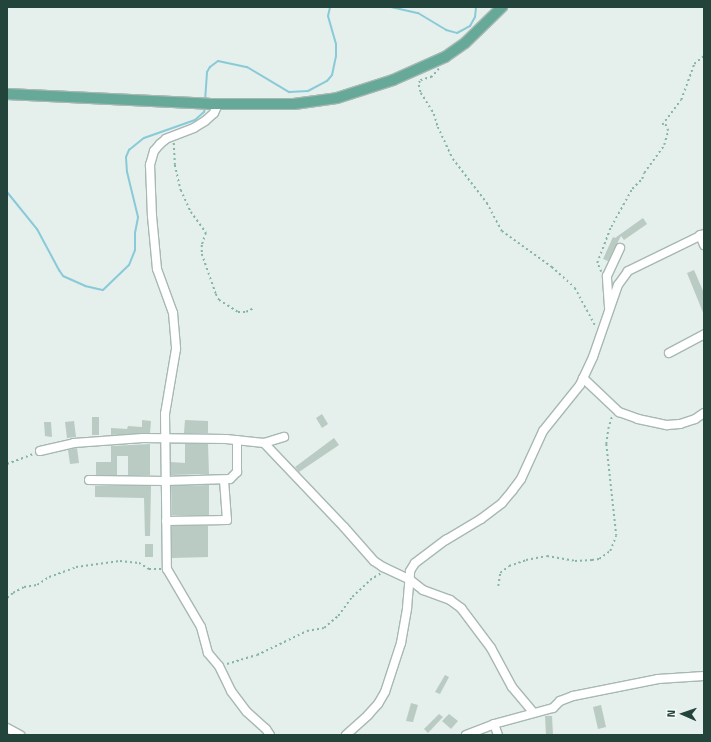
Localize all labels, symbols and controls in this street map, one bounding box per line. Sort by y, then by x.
north arrow [663,694,703,734]
text: N [663,709,679,718]

